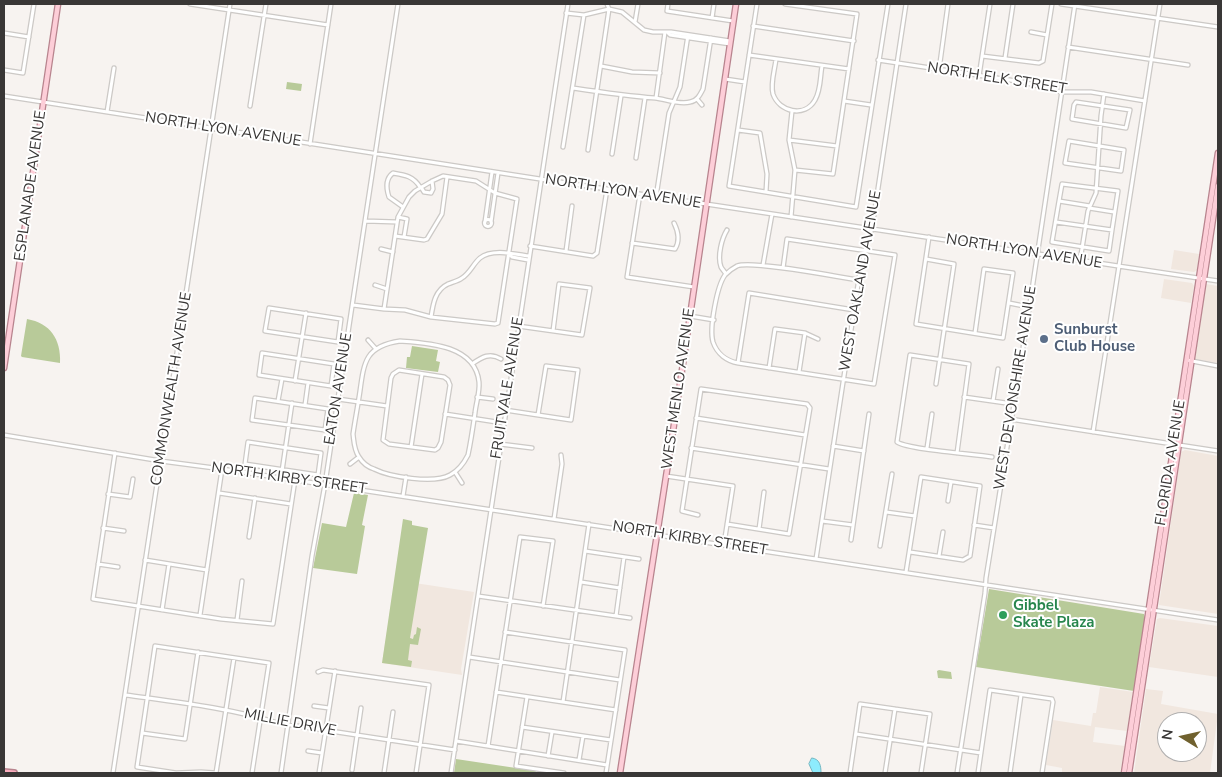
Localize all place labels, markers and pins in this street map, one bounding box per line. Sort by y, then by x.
place label: Sunburst Club House [1054,321,1135,356]
marker: Sunburst Club House [1038,333,1050,345]
place label: Gibbel Skate Plaza [1013,597,1095,632]
marker: Gibbel Skate Plaza [997,609,1009,621]

